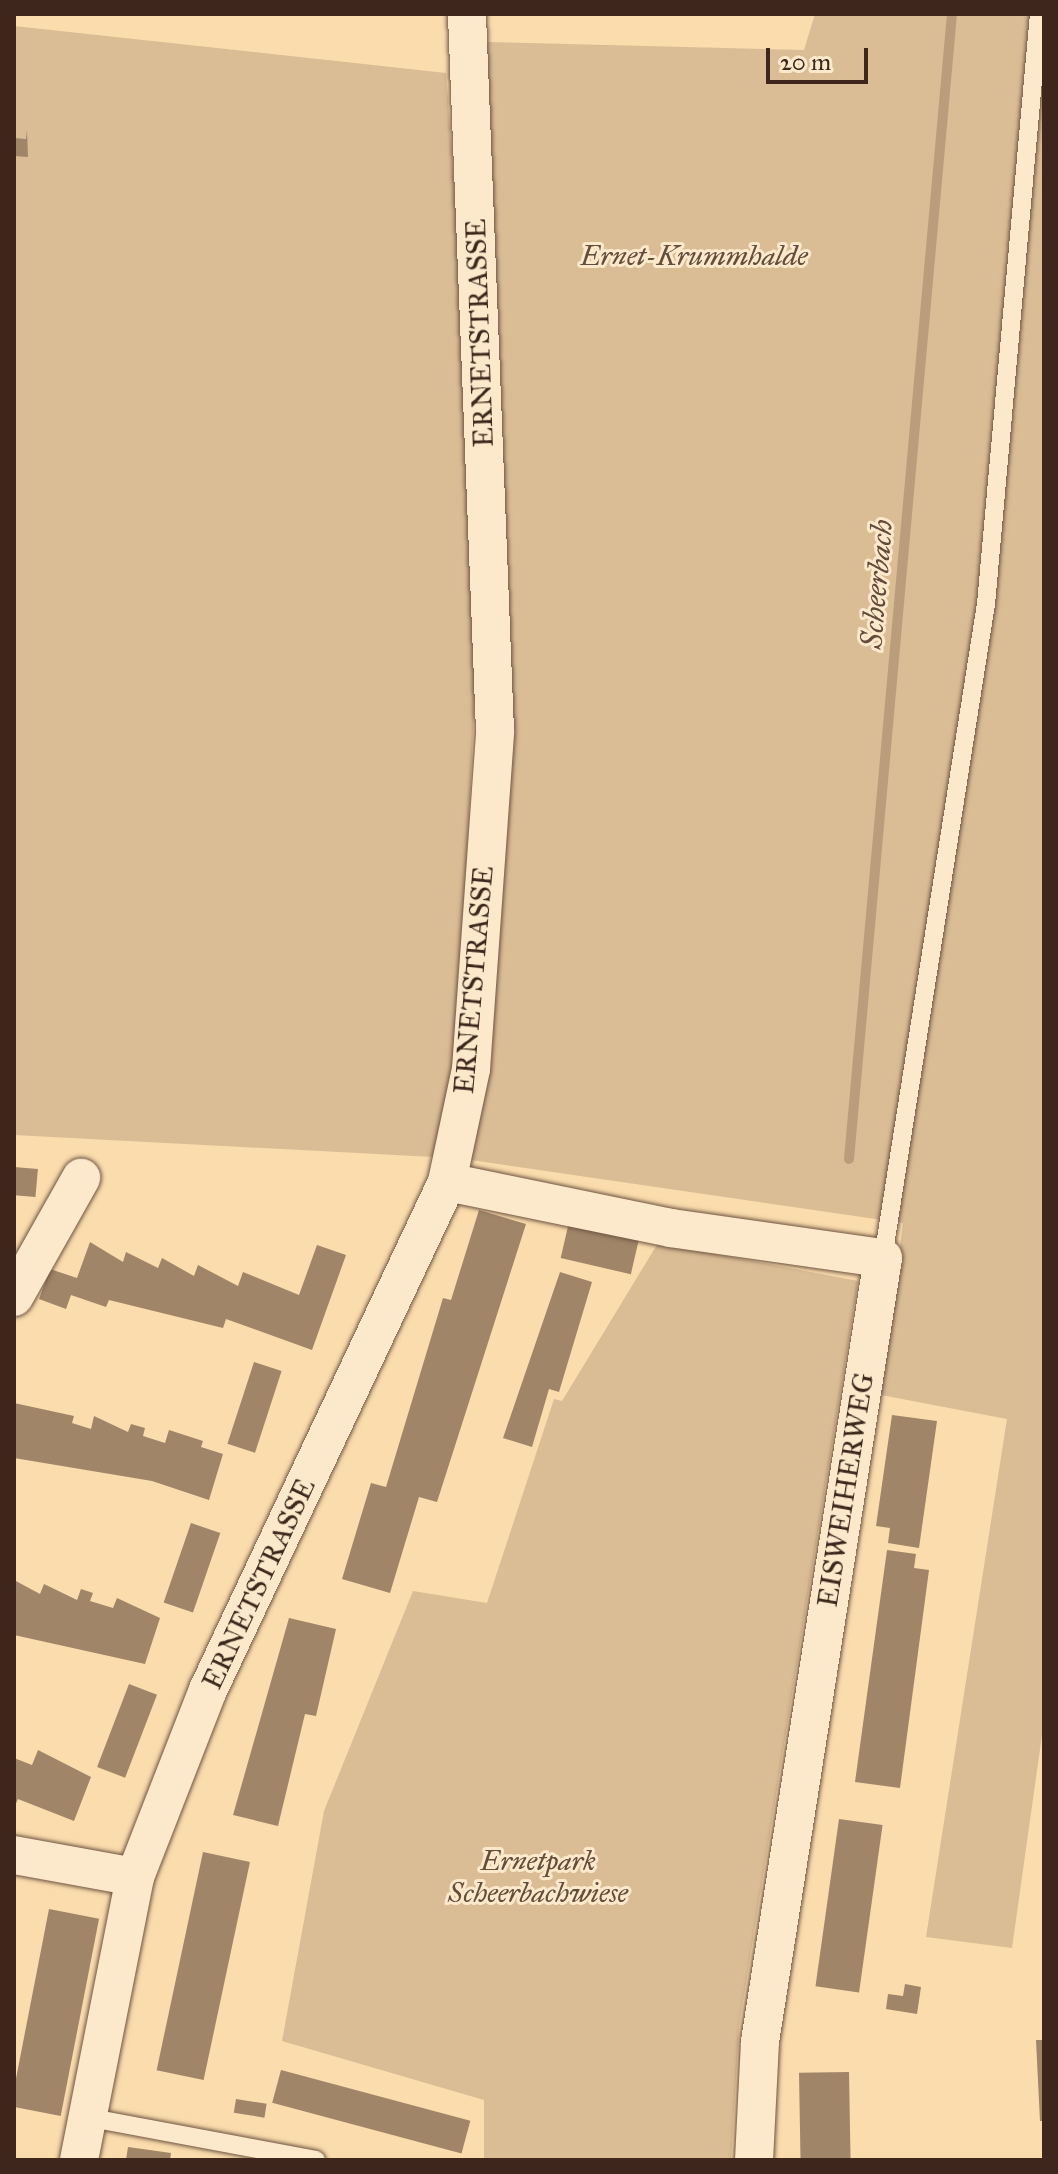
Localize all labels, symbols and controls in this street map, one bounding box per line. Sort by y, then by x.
scale bar [770,32,872,82]
text: 20 m [780,47,831,77]
street label: ERNETSTRASSE [459,218,501,448]
park label: Ernet-Krummhalde [580,239,808,273]
water label: Scheerbach [853,518,901,650]
street label: ERNETSTRASSE [447,865,501,1095]
street label: EISWEIHERWEG [811,1370,881,1610]
street label: ERNETSTRASSE [195,1473,323,1695]
park label: Ernetpark Scheerbachwiese [448,1844,628,1910]

